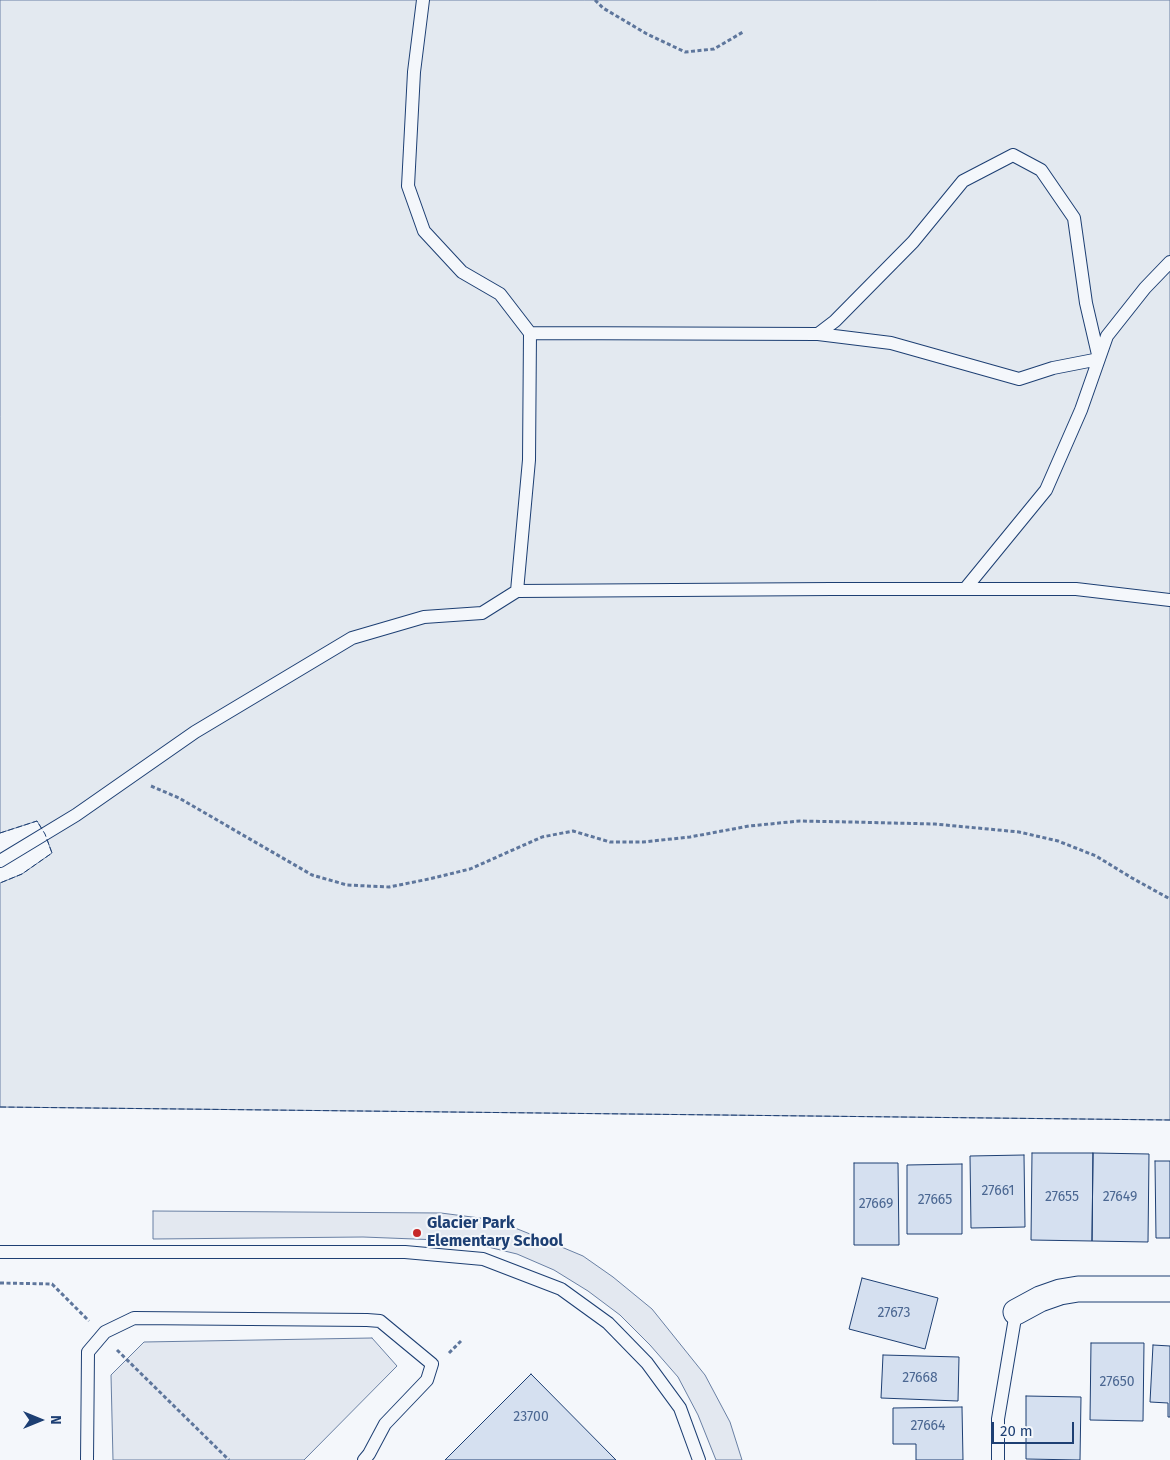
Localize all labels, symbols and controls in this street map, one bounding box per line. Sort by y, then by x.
house number: 27661 [982,1183,1014,1199]
house number: 27655 [1045,1189,1079,1205]
house number: 27649 [1103,1189,1137,1205]
house number: 27665 [918,1192,952,1208]
house number: 27669 [859,1196,893,1212]
place label: Glacier Park Elementary School [427,1214,563,1252]
marker: Glacier Park Elementary School [411,1227,423,1239]
house number: 27673 [878,1305,910,1321]
house number: 27668 [902,1370,938,1386]
house number: 27650 [1100,1374,1134,1390]
north arrow [15,1395,65,1445]
house number: 23700 [513,1409,549,1425]
scale bar [995,1412,1078,1444]
text: N [47,1415,64,1425]
house number: 27664 [910,1418,946,1434]
text: 20 m [1000,1422,1033,1440]

